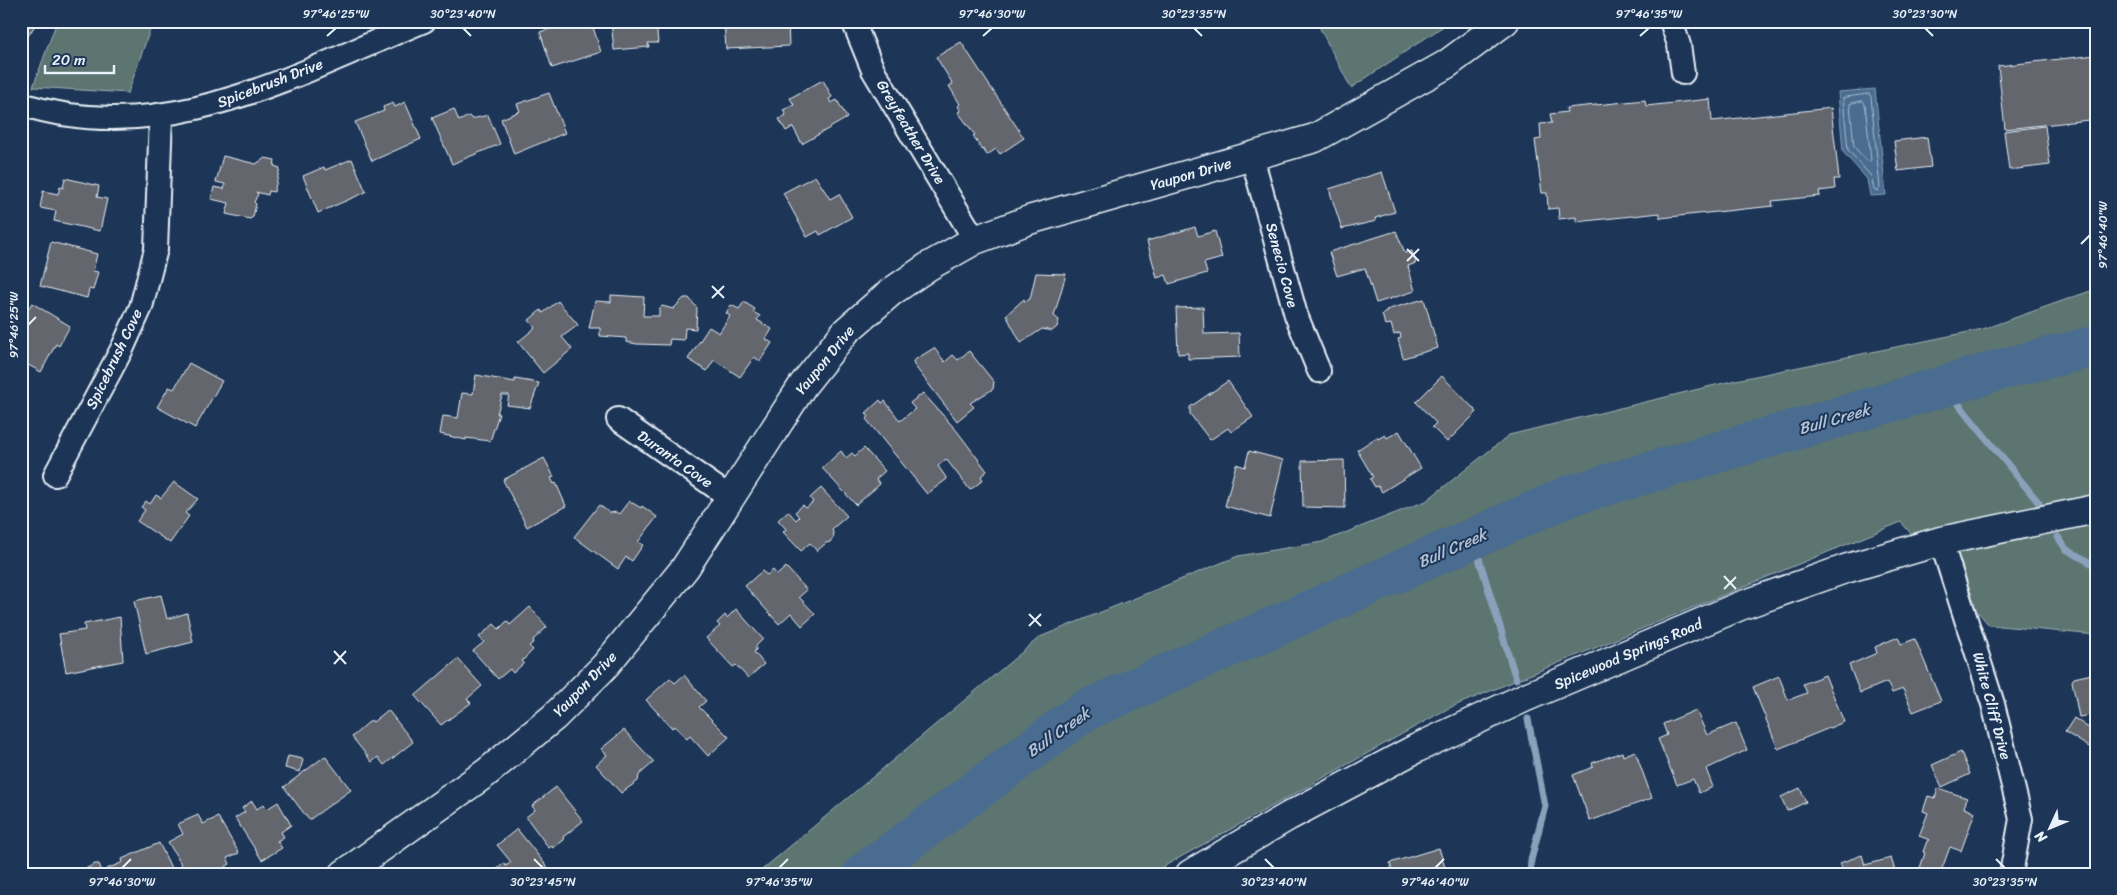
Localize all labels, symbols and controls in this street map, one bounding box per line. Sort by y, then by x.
text: 97°46'25"W [303,3,370,25]
text: 30°23'40"N [430,3,497,25]
text: 97°46'30"W [959,3,1026,25]
text: 30°23'35"N [1162,3,1227,25]
text: 97°46'35"W [1616,3,1683,25]
text: 30°23'30"N [1893,3,1958,25]
scale bar [45,42,114,74]
text: 20 m [52,47,86,73]
street label: Spicebrush Drive [213,51,327,115]
street label: Greyfeather Drive [869,75,953,189]
street label: Yaupon Drive [1147,150,1235,198]
text: 97°46'40"W [2092,201,2114,269]
street label: Senecio Cove [1258,219,1306,311]
text: 97°46'25"W [3,291,25,358]
street label: Spicebrush Cove [78,304,150,414]
street label: Yaupon Drive [789,319,862,401]
water label: Bull Creek [1795,394,1875,443]
street label: Duranta Cove [632,423,719,495]
water label: Bull Creek [1413,519,1493,576]
street label: Spicewood Springs Road [1550,611,1707,697]
street label: Yaupon Drive [547,645,624,723]
street label: White Cliff Drive [1965,649,2019,763]
water label: Bull Creek [1020,698,1098,765]
north arrow [2024,802,2074,852]
text: N [2028,824,2054,850]
text: 97°46'30"W [89,871,156,893]
text: 30°23'45"N [510,871,576,893]
text: 97°46'35"W [746,871,813,893]
text: 30°23'40"N [1241,871,1308,893]
text: 97°46'40"W [1401,871,1469,893]
text: 30°23'35"N [1973,871,2038,893]

